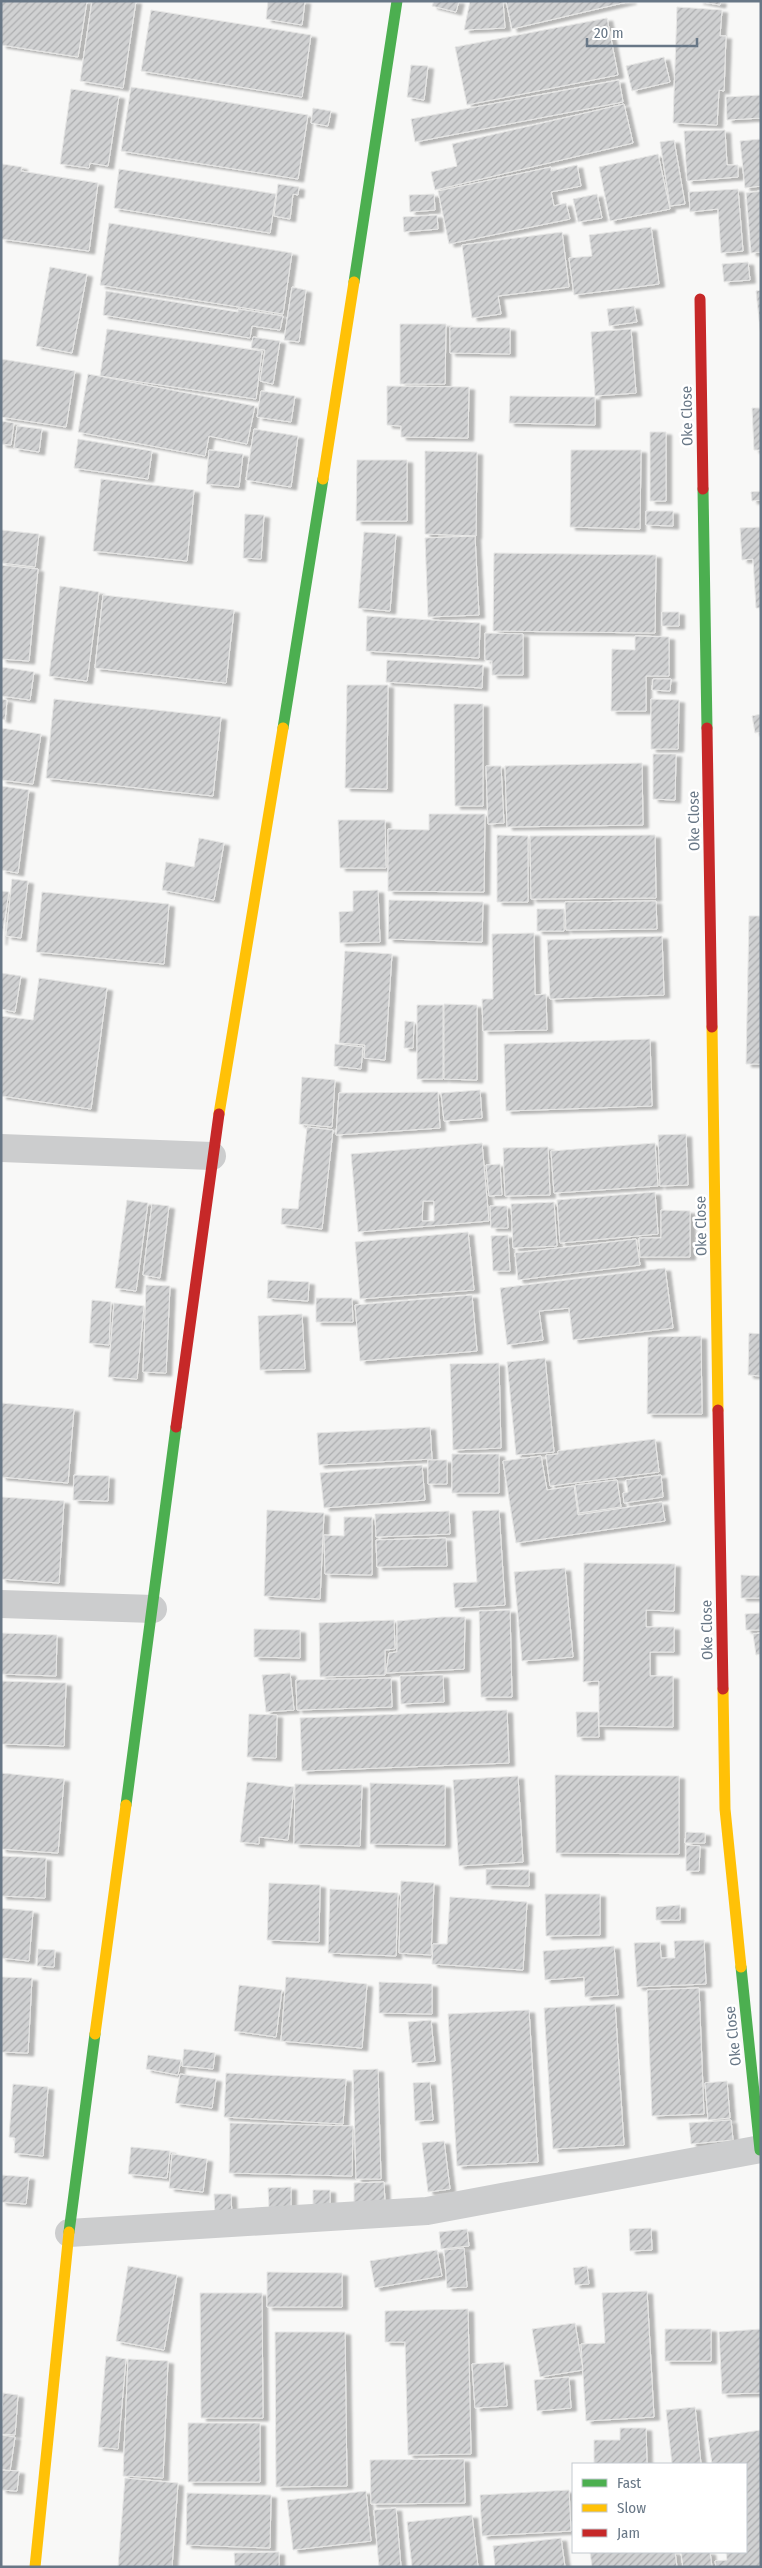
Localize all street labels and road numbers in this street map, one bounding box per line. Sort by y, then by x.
street label: Oke Close [677,386,697,446]
street label: Oke Close [684,791,704,851]
street label: Oke Close [691,1196,711,1256]
street label: Oke Close [697,1600,717,1660]
street label: Oke Close [721,2005,745,2067]

